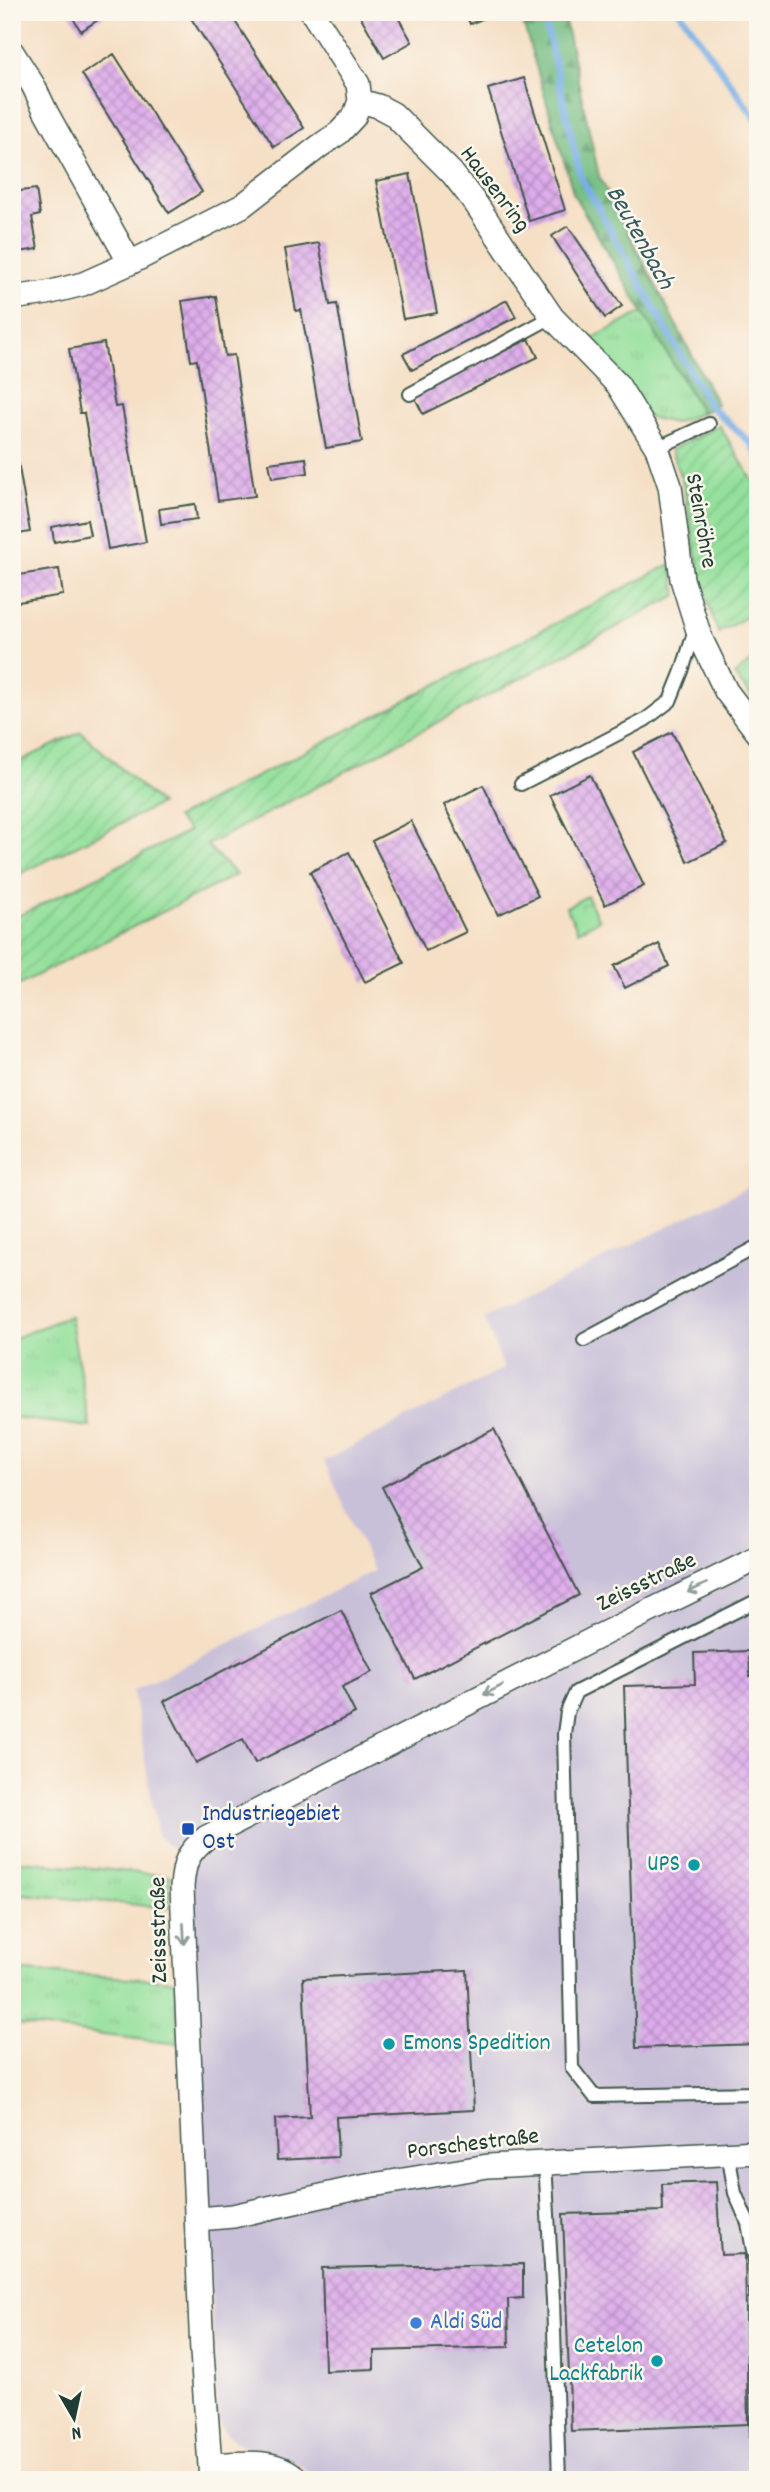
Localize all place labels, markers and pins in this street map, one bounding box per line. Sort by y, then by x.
place label: Industriegebiet Ost [202,1798,340,1860]
marker: Industriegebiet Ost [180,1821,196,1837]
place label: UPS [647,1848,680,1882]
marker: UPS [686,1857,702,1873]
place label: Emons Spedition [403,2027,551,2061]
marker: Emons Spedition [381,2036,397,2052]
place label: Aldi Süd [430,2306,502,2340]
marker: Aldi Süd [408,2315,424,2331]
place label: Cetelon Lackfabrik [549,2330,643,2392]
marker: Cetelon Lackfabrik [649,2353,665,2369]

